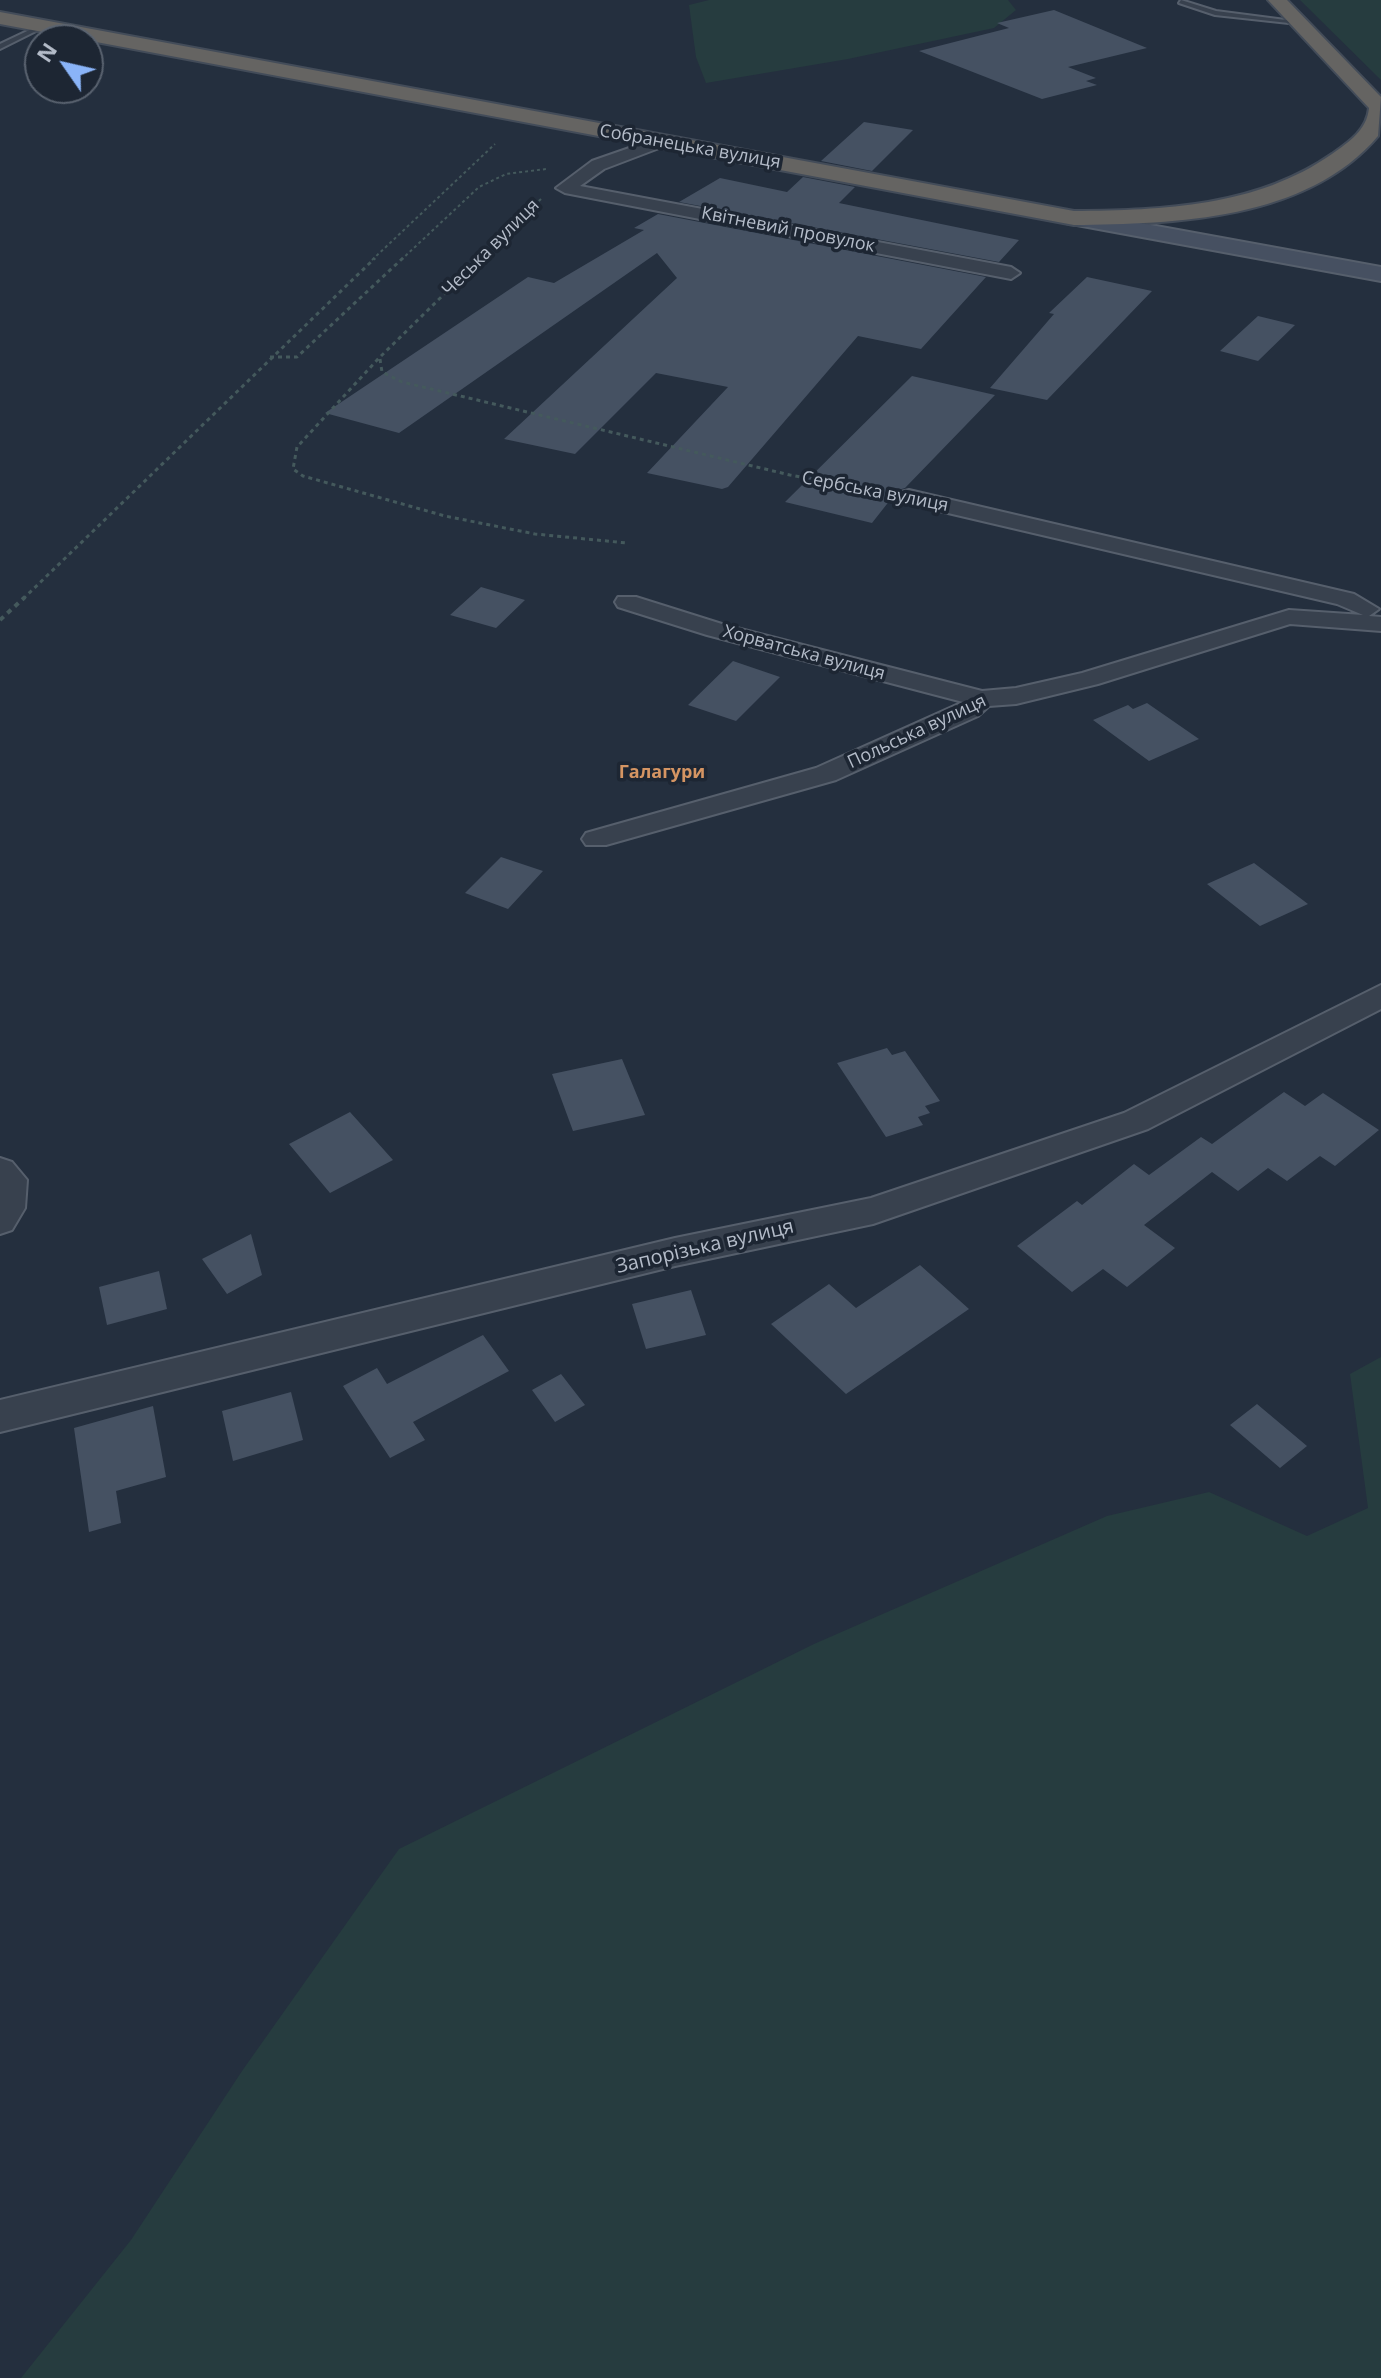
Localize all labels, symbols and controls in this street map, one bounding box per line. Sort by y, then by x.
north arrow [24,24,104,104]
text: N [28,36,63,68]
street label: Собранецька вулиця [598,120,782,174]
street label: Чеська вулиця [438,195,544,301]
street label: Квітневий провулок [699,203,877,257]
street label: Сербська вулиця [800,467,950,517]
street label: Хорватська вулиця [721,621,887,685]
street label: Польська вулиця [844,690,990,774]
district label: Галагури [619,762,705,784]
street label: Запорізька вулиця [614,1215,796,1279]

